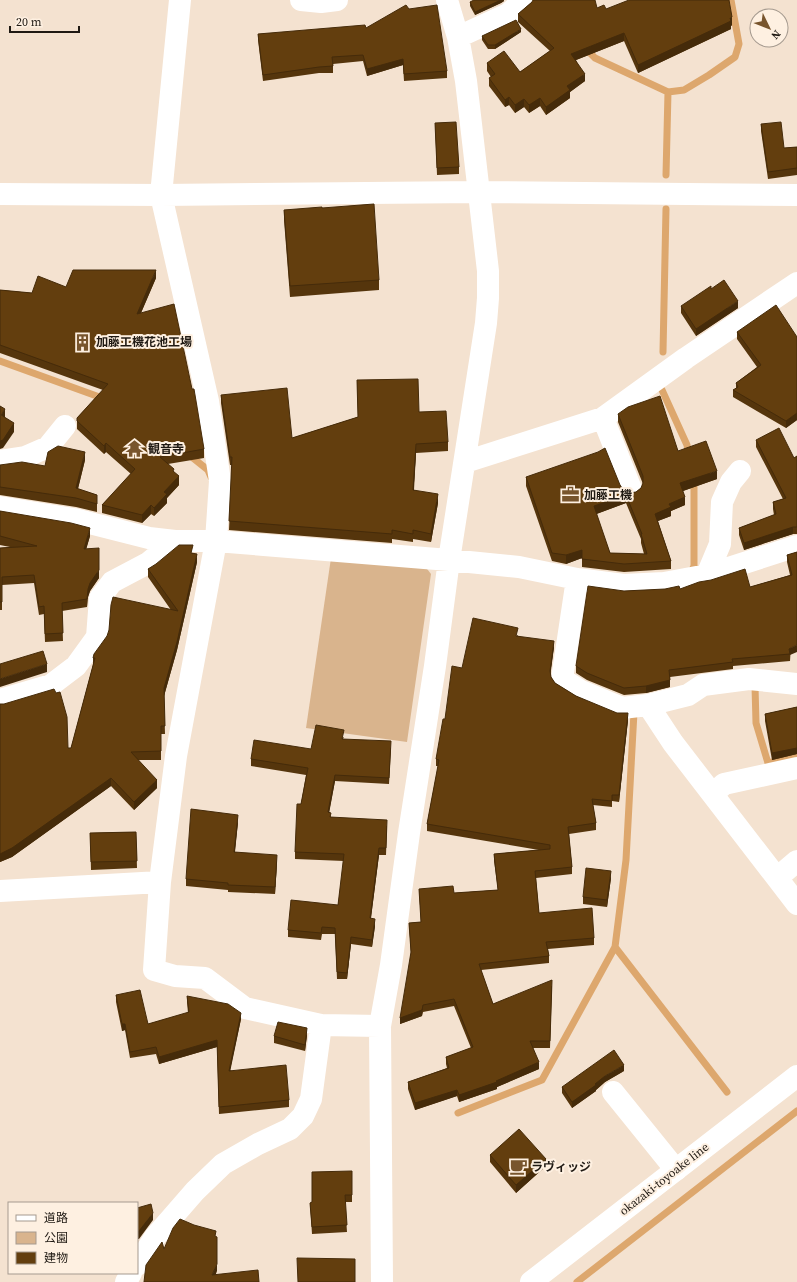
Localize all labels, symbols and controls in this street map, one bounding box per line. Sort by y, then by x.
scale bar [10,8,79,34]
north arrow [749,8,789,48]
text: 20 m [16,14,42,30]
text: N [768,26,784,43]
building icon: 加藤工機花池工場 [73,332,93,352]
place label: 加藤工機花池工場 [96,334,192,350]
temple icon: 観音寺 [125,439,145,459]
place label: 観音寺 [148,441,184,457]
office icon: 加藤工機 [561,485,581,505]
place label: 加藤工機 [584,487,632,503]
street label: okazaki-toyoake line [616,1139,712,1219]
cafe icon: ラヴィッジ [508,1157,528,1177]
place label: ラヴィッジ [531,1159,591,1175]
legend [8,1202,138,1274]
text: 道路 [44,1210,68,1226]
text: 公園 [44,1230,68,1246]
text: 建物 [44,1250,68,1266]

